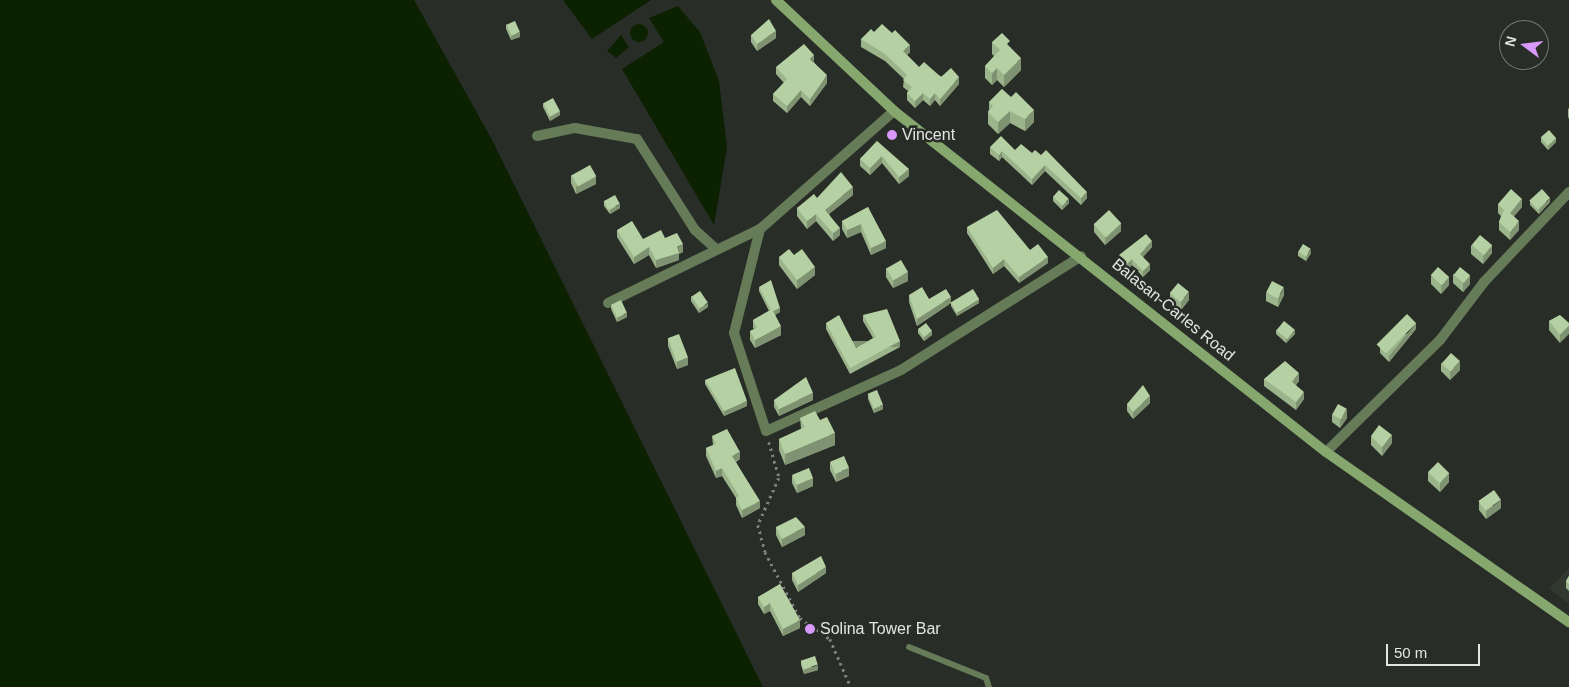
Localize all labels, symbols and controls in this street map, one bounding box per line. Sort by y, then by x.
north arrow [1499,20,1549,70]
text: N [1501,34,1520,48]
place label: Vincent [902,125,955,145]
marker: Vincent [886,129,898,141]
street label: Balasan-Carles Road [1108,255,1238,365]
place label: Solina Tower Bar [820,619,941,639]
marker: Solina Tower Bar [804,623,816,635]
scale bar [1389,634,1483,666]
text: 50 m [1394,644,1427,661]

